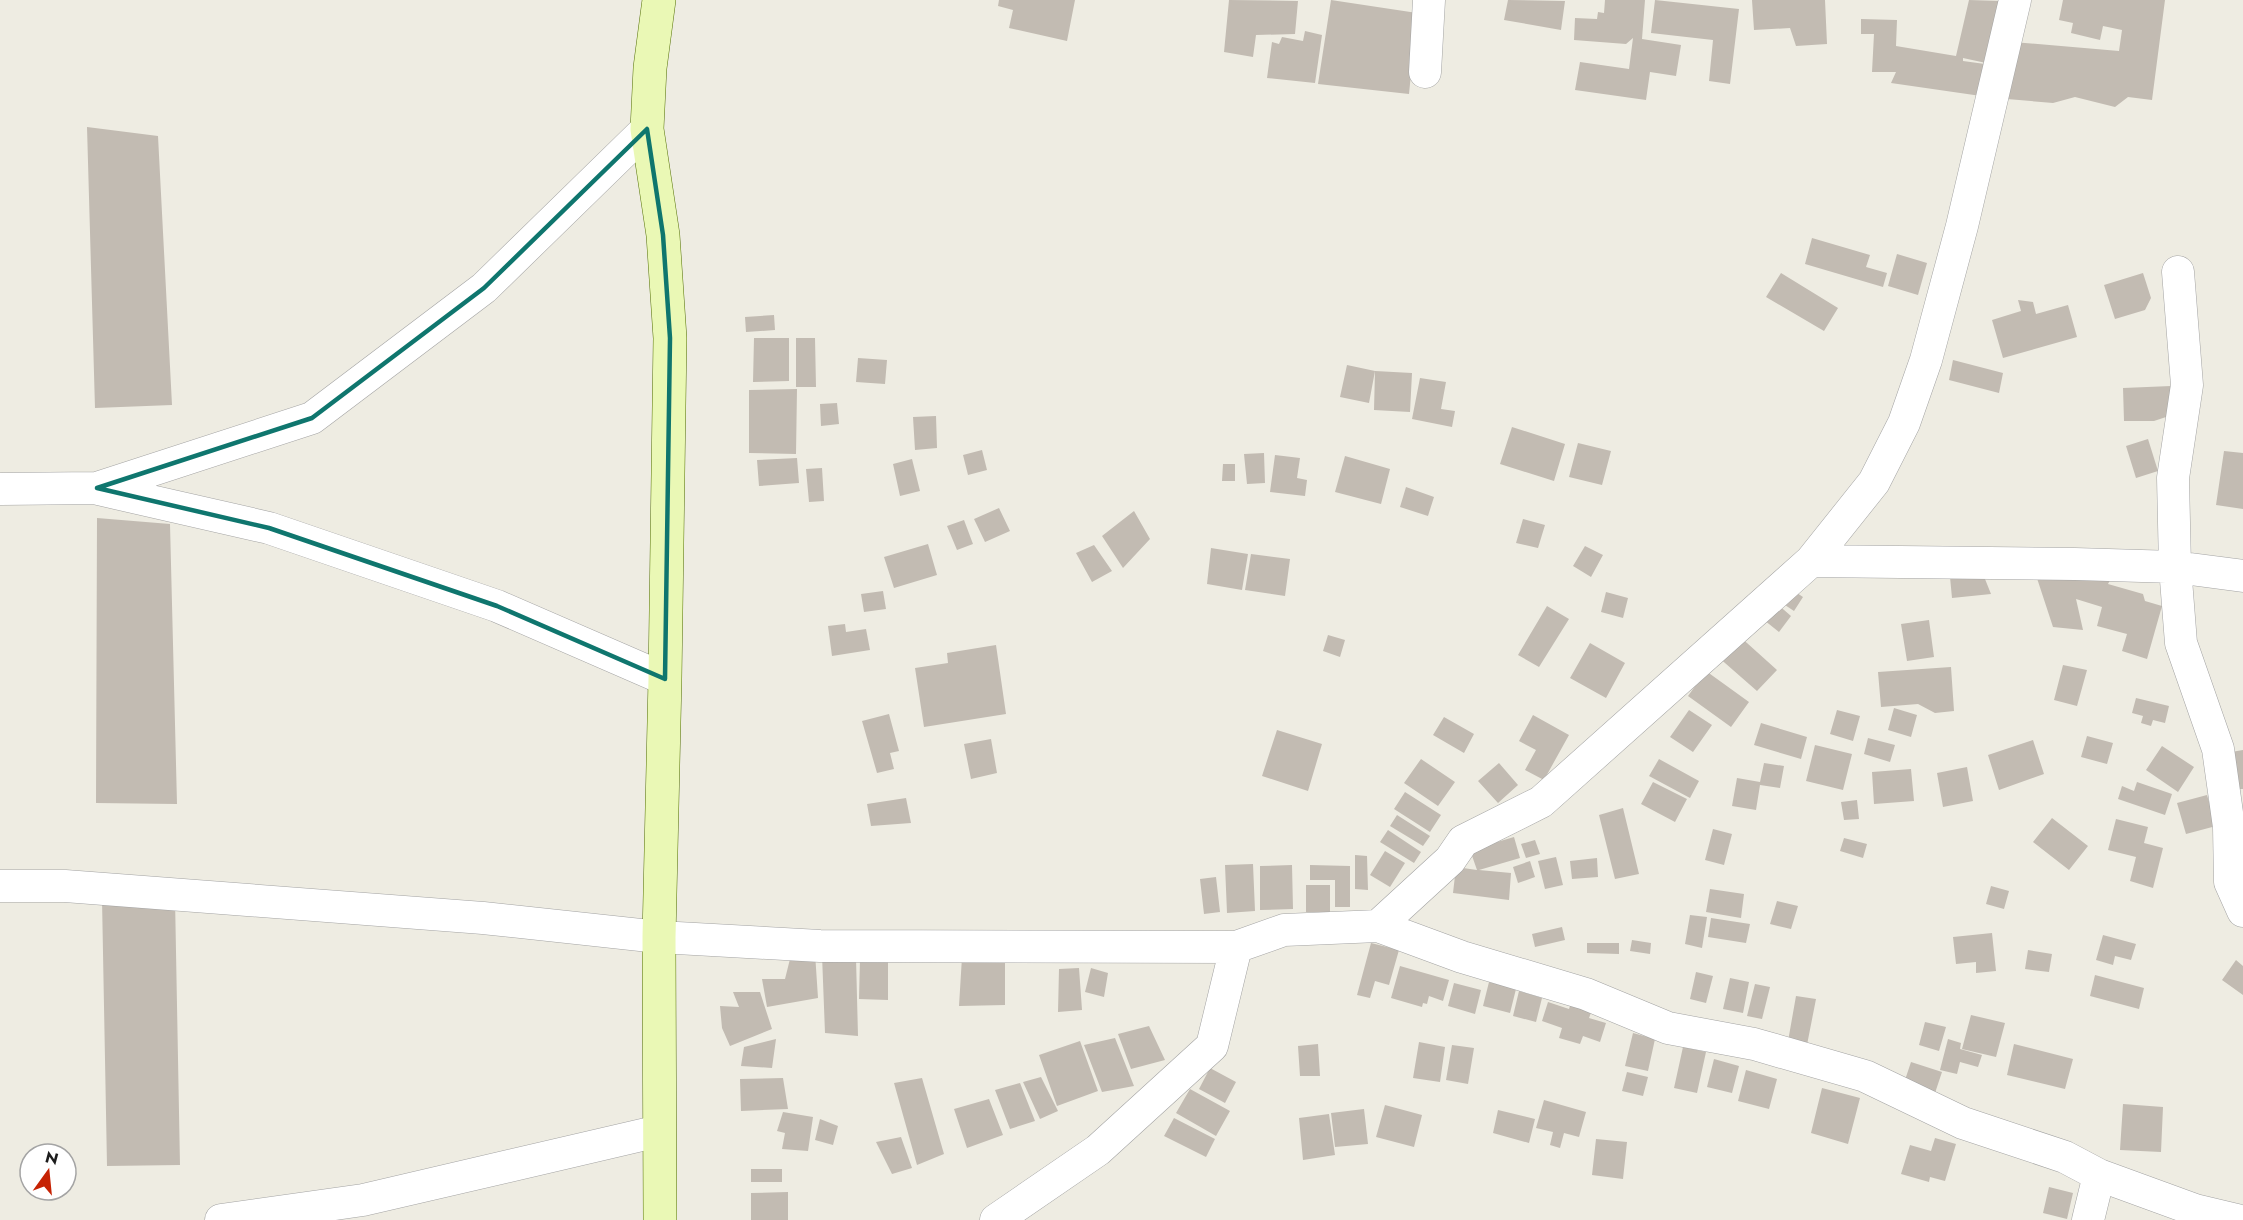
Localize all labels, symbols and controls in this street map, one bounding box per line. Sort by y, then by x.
north arrow [18,1142,78,1202]
text: N [43,1145,61,1171]

